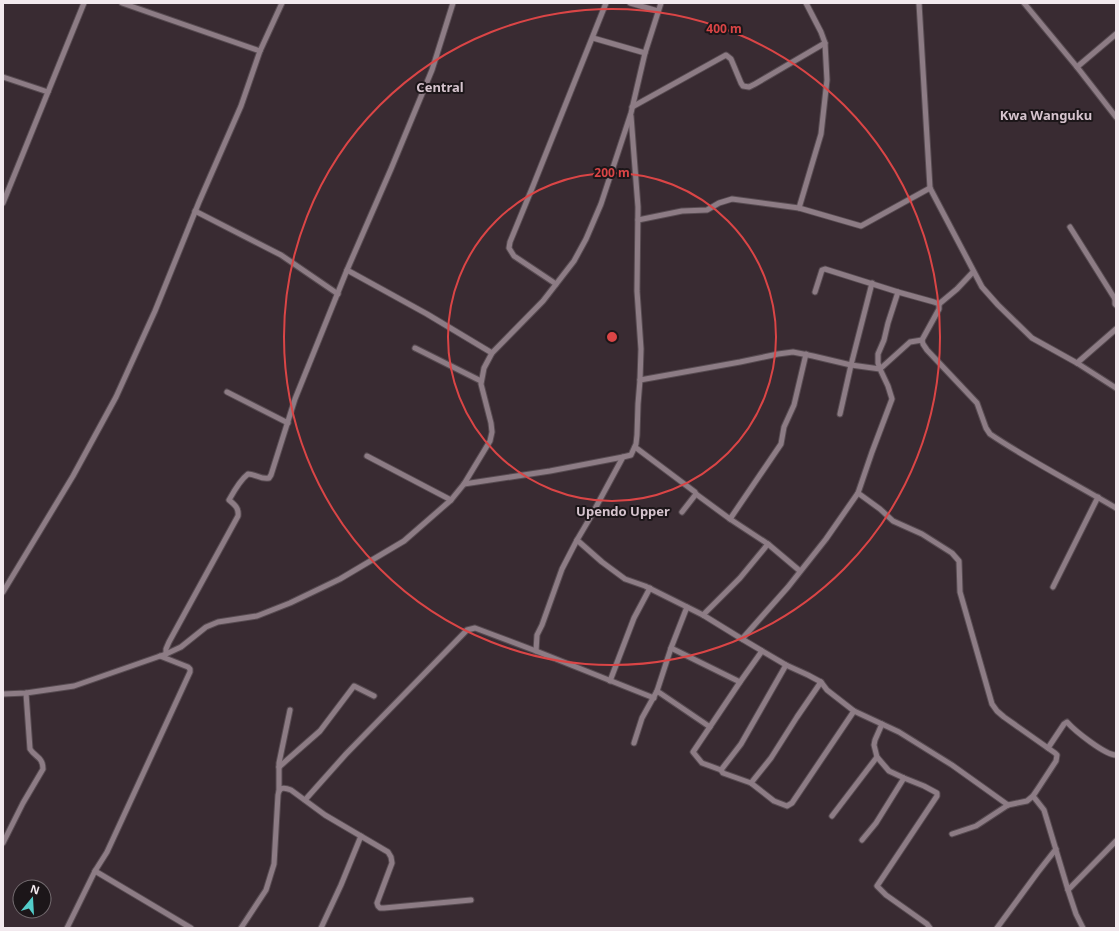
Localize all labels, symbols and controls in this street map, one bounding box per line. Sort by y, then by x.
text: 400 m [706,20,742,37]
district label: Central [416,78,464,96]
district label: Kwa Wanguku [1000,106,1092,124]
text: 200 m [594,164,630,181]
centre of rings [605,330,619,344]
district label: Upendo Upper [576,502,670,520]
north arrow [12,879,52,919]
text: N [29,880,42,898]

